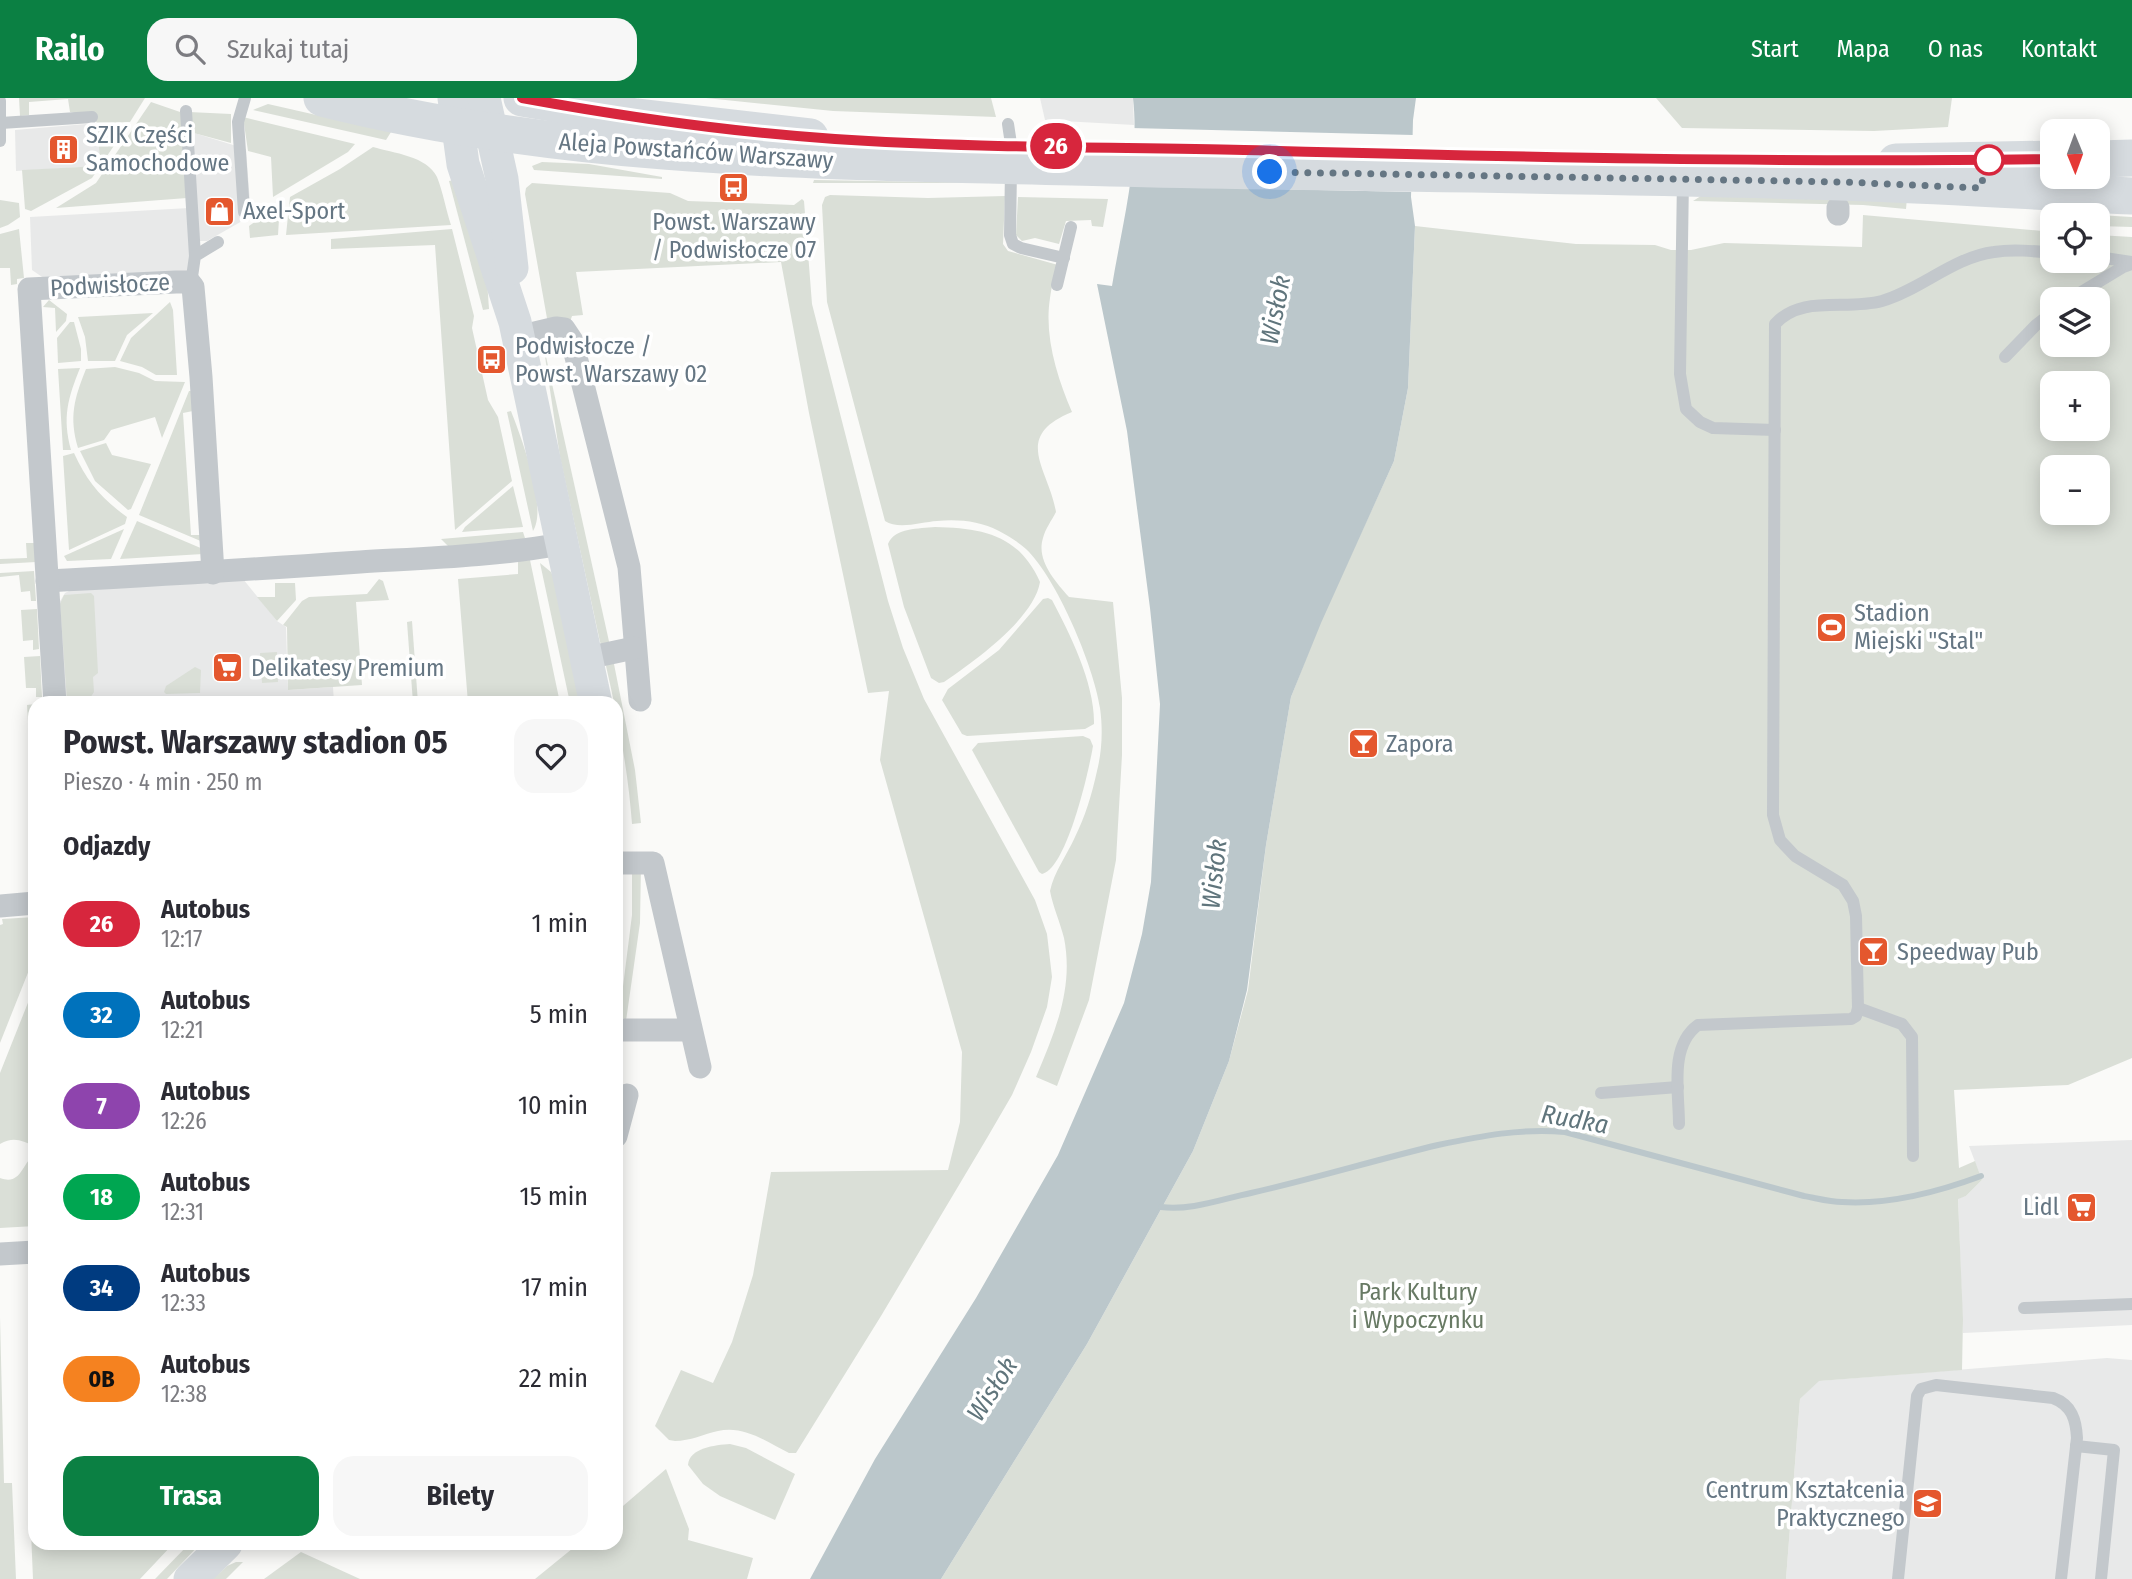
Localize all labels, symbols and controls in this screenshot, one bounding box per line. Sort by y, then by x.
search box [147,18,637,81]
text: Railo [35,29,105,69]
icon: search [171,30,209,68]
text: Szukaj tutaj [227,34,349,65]
text: Start [1751,35,1799,63]
text: Mapa [1837,35,1890,63]
text: O nas [1928,35,1983,63]
text: Kontakt [2021,35,2097,63]
north arrow [2040,119,2110,189]
map controls [2040,119,2110,525]
place label: SZIK Części Samochodowe [86,121,229,177]
line badge: 26 [1024,123,1088,169]
street label: Aleja Powstańców Warszawy [558,127,834,175]
building icon: SZIK Części Samochodowe [46,132,80,166]
text: 26 [1044,132,1068,160]
unlabelled marker [1974,145,2004,175]
your location [1252,154,1287,189]
bus stop icon: Powst. Warszawy / Podwisłocze 07 [717,171,751,205]
shop icon: Axel-Sport [203,194,237,228]
place label: Axel-Sport [243,197,345,225]
button: locate [2040,203,2110,273]
place label: Powst. Warszawy / Podwisłocze 07 [652,208,816,264]
street label: Podwisłocze [49,268,171,302]
water label: Wisłok [1254,273,1297,347]
button: layers [2040,287,2110,357]
place label: Podwisłocze / Powst. Warszawy 02 [515,332,707,388]
bus stop icon: Podwisłocze / Powst. Warszawy 02 [475,343,509,377]
button: + [2040,371,2110,441]
button: − [2040,455,2110,525]
place label: Stadion Miejski "Stal" [1854,599,1983,655]
sports icon: Stadion Miejski "Stal" [1814,610,1848,644]
supermarket icon: Delikatesy Premium [211,651,245,685]
place label: Delikatesy Premium [251,654,445,682]
button: heart [514,719,588,793]
text: Powst. Warszawy stadion 05 [63,722,448,762]
bar icon: Zapora [1346,727,1380,761]
place label: Zapora [1386,730,1454,758]
text: Pieszo · 4 min · 250 m [63,768,262,796]
text: Odjazdy [63,831,150,862]
water label: Wisłok [1195,838,1234,910]
text: Autobus [161,894,250,925]
text: 1 min [532,908,588,939]
text: 26 [90,910,113,938]
text: 12:17 [161,925,202,953]
bar icon: Speedway Pub [1857,935,1891,969]
place label: Speedway Pub [1897,938,2039,966]
text: Autobus [161,985,250,1016]
text: 5 min [530,999,588,1030]
text: 32 [90,1001,113,1029]
text: 12:21 [161,1016,204,1044]
text: Autobus [161,1076,250,1107]
text: 10 min [518,1090,588,1121]
text: 7 [96,1092,107,1120]
water label: Rudka [1539,1098,1611,1141]
text: 12:26 [161,1107,207,1135]
text: Autobus [161,1167,250,1198]
text: 15 min [520,1181,588,1212]
text: 18 [90,1183,113,1211]
supermarket icon: Lidl [2065,1190,2099,1224]
place label: Lidl [2023,1193,2059,1221]
text: 12:31 [161,1198,204,1226]
text: Autobus [161,1258,250,1289]
text: 17 min [521,1272,588,1303]
text: 34 [90,1274,113,1302]
park label: Park Kultury i Wypoczynku [1352,1278,1484,1334]
text: 12:33 [161,1289,206,1317]
text: Autobus [161,1349,250,1380]
water label: Wisłok [960,1351,1025,1427]
text: 22 min [519,1363,588,1394]
text: 0B [88,1365,115,1393]
text: 12:38 [161,1380,207,1408]
button: Trasa [63,1456,319,1536]
button: Bilety [333,1456,588,1536]
place label: Centrum Kształcenia Praktycznego [1705,1476,1905,1532]
school or university icon: Centrum Kształcenia Praktycznego [1911,1487,1945,1521]

